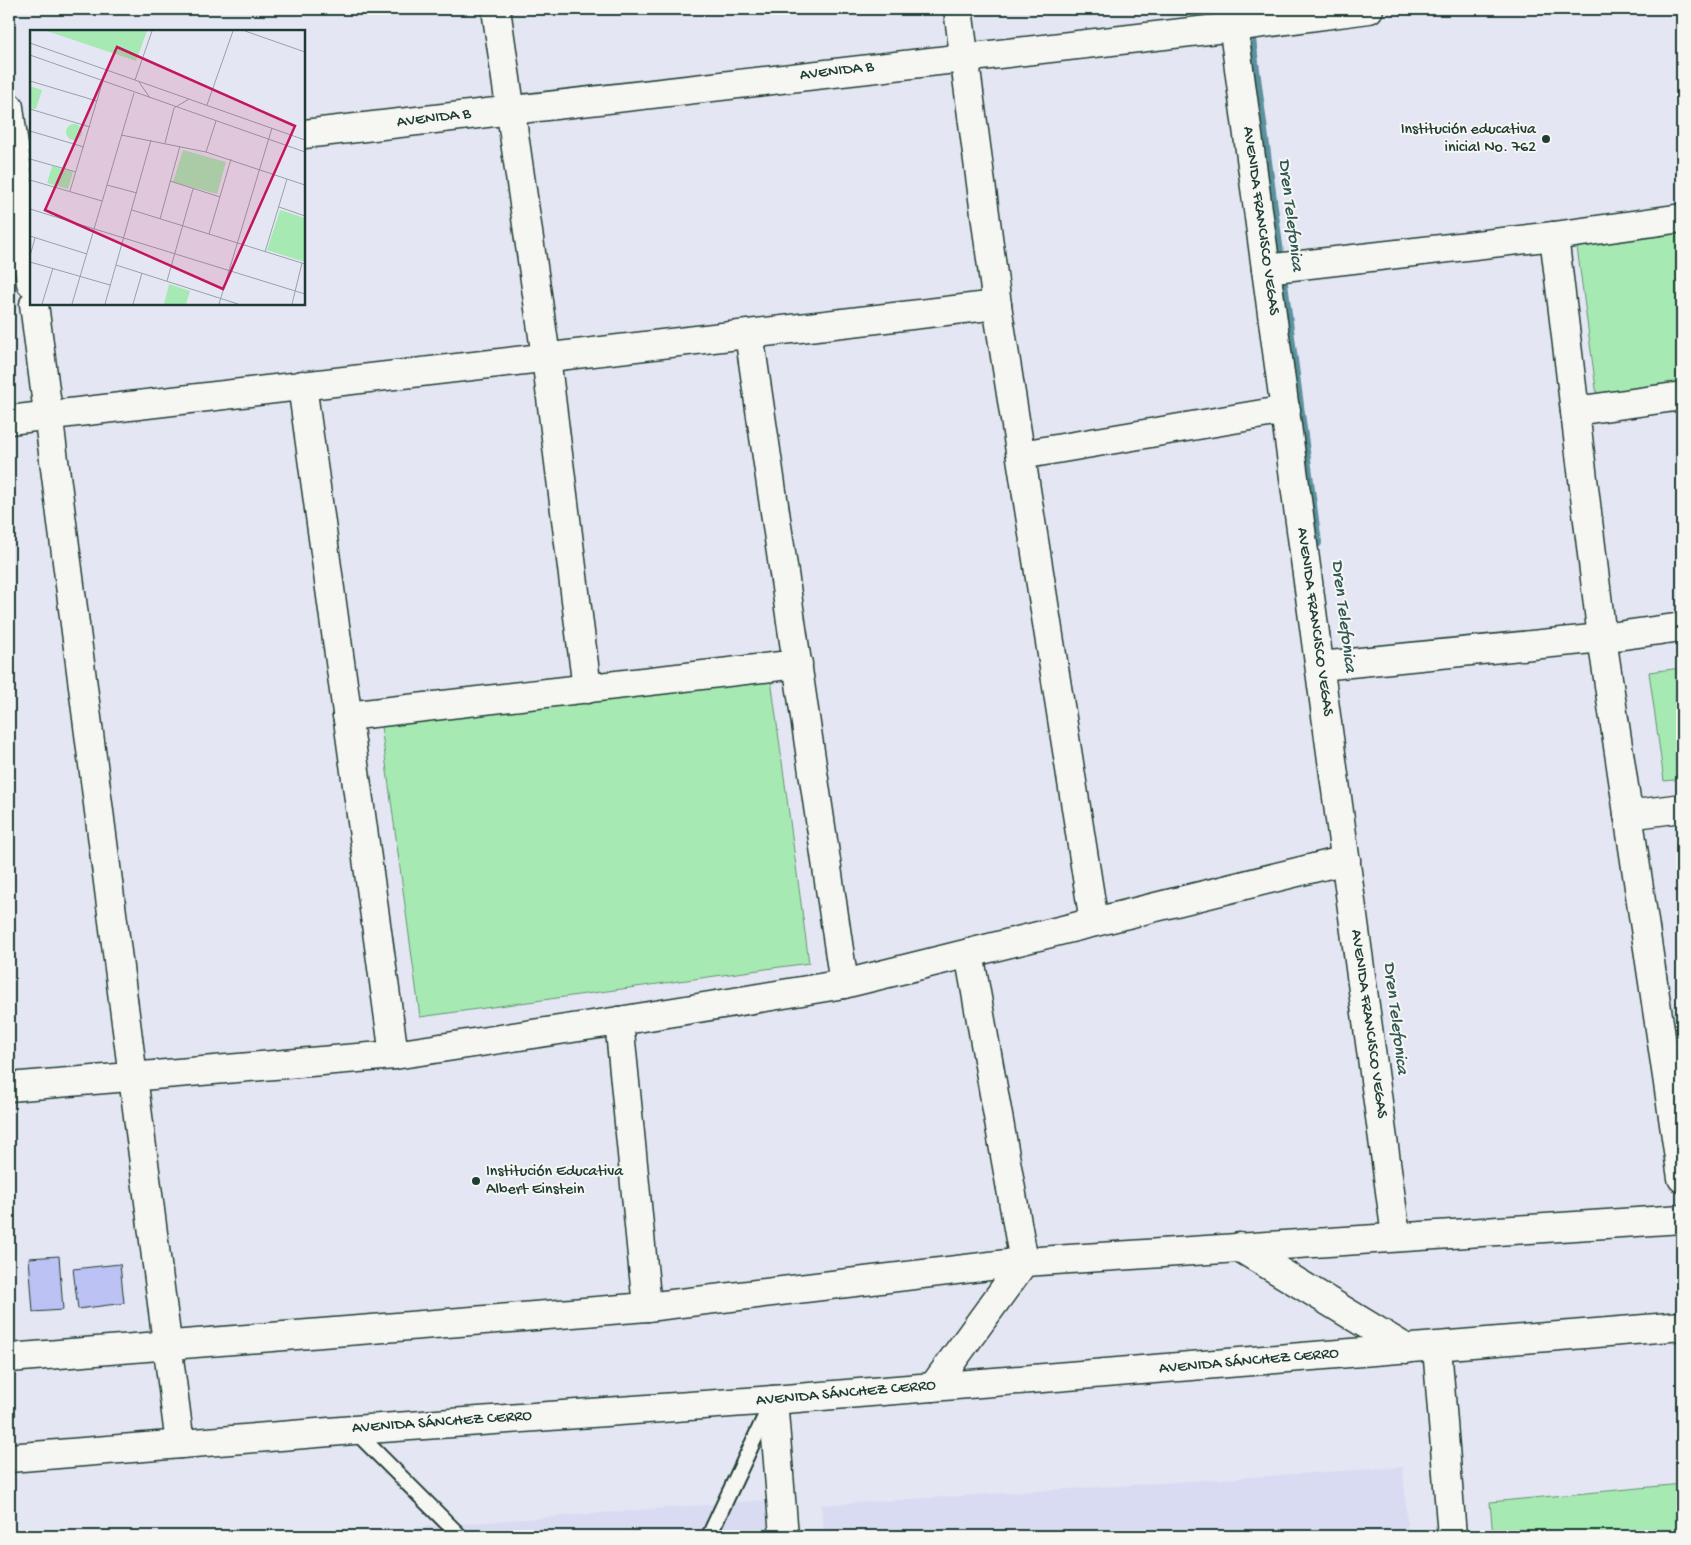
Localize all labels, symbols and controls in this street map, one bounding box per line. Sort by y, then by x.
inset map [30,30,305,305]
street label: AVENIDA B [799,58,876,86]
street label: AVENIDA B [396,105,473,133]
place label: Institución educativa inicial No. 762 [1401,121,1537,158]
street label: AVENIDA FRANCISCO VEGAS [1237,125,1283,317]
marker: Institución educativa inicial No. 762 [1540,133,1552,145]
water label: Dren Telefonica [1273,158,1307,273]
street label: AVENIDA FRANCISCO VEGAS [1291,526,1337,718]
water label: Dren Telefonica [1326,559,1360,674]
street label: AVENIDA FRANCISCO VEGAS [1345,928,1391,1120]
water label: Dren Telefonica [1378,961,1412,1076]
place label: Institución Educativa Albert Einstein [486,1163,624,1200]
marker: Institución Educativa Albert Einstein [470,1175,482,1187]
street label: AVENIDA SÁNCHEZ CERRO [1158,1344,1340,1379]
street label: AVENIDA SÁNCHEZ CERRO [755,1376,937,1411]
street label: AVENIDA SÁNCHEZ CERRO [351,1406,533,1439]

